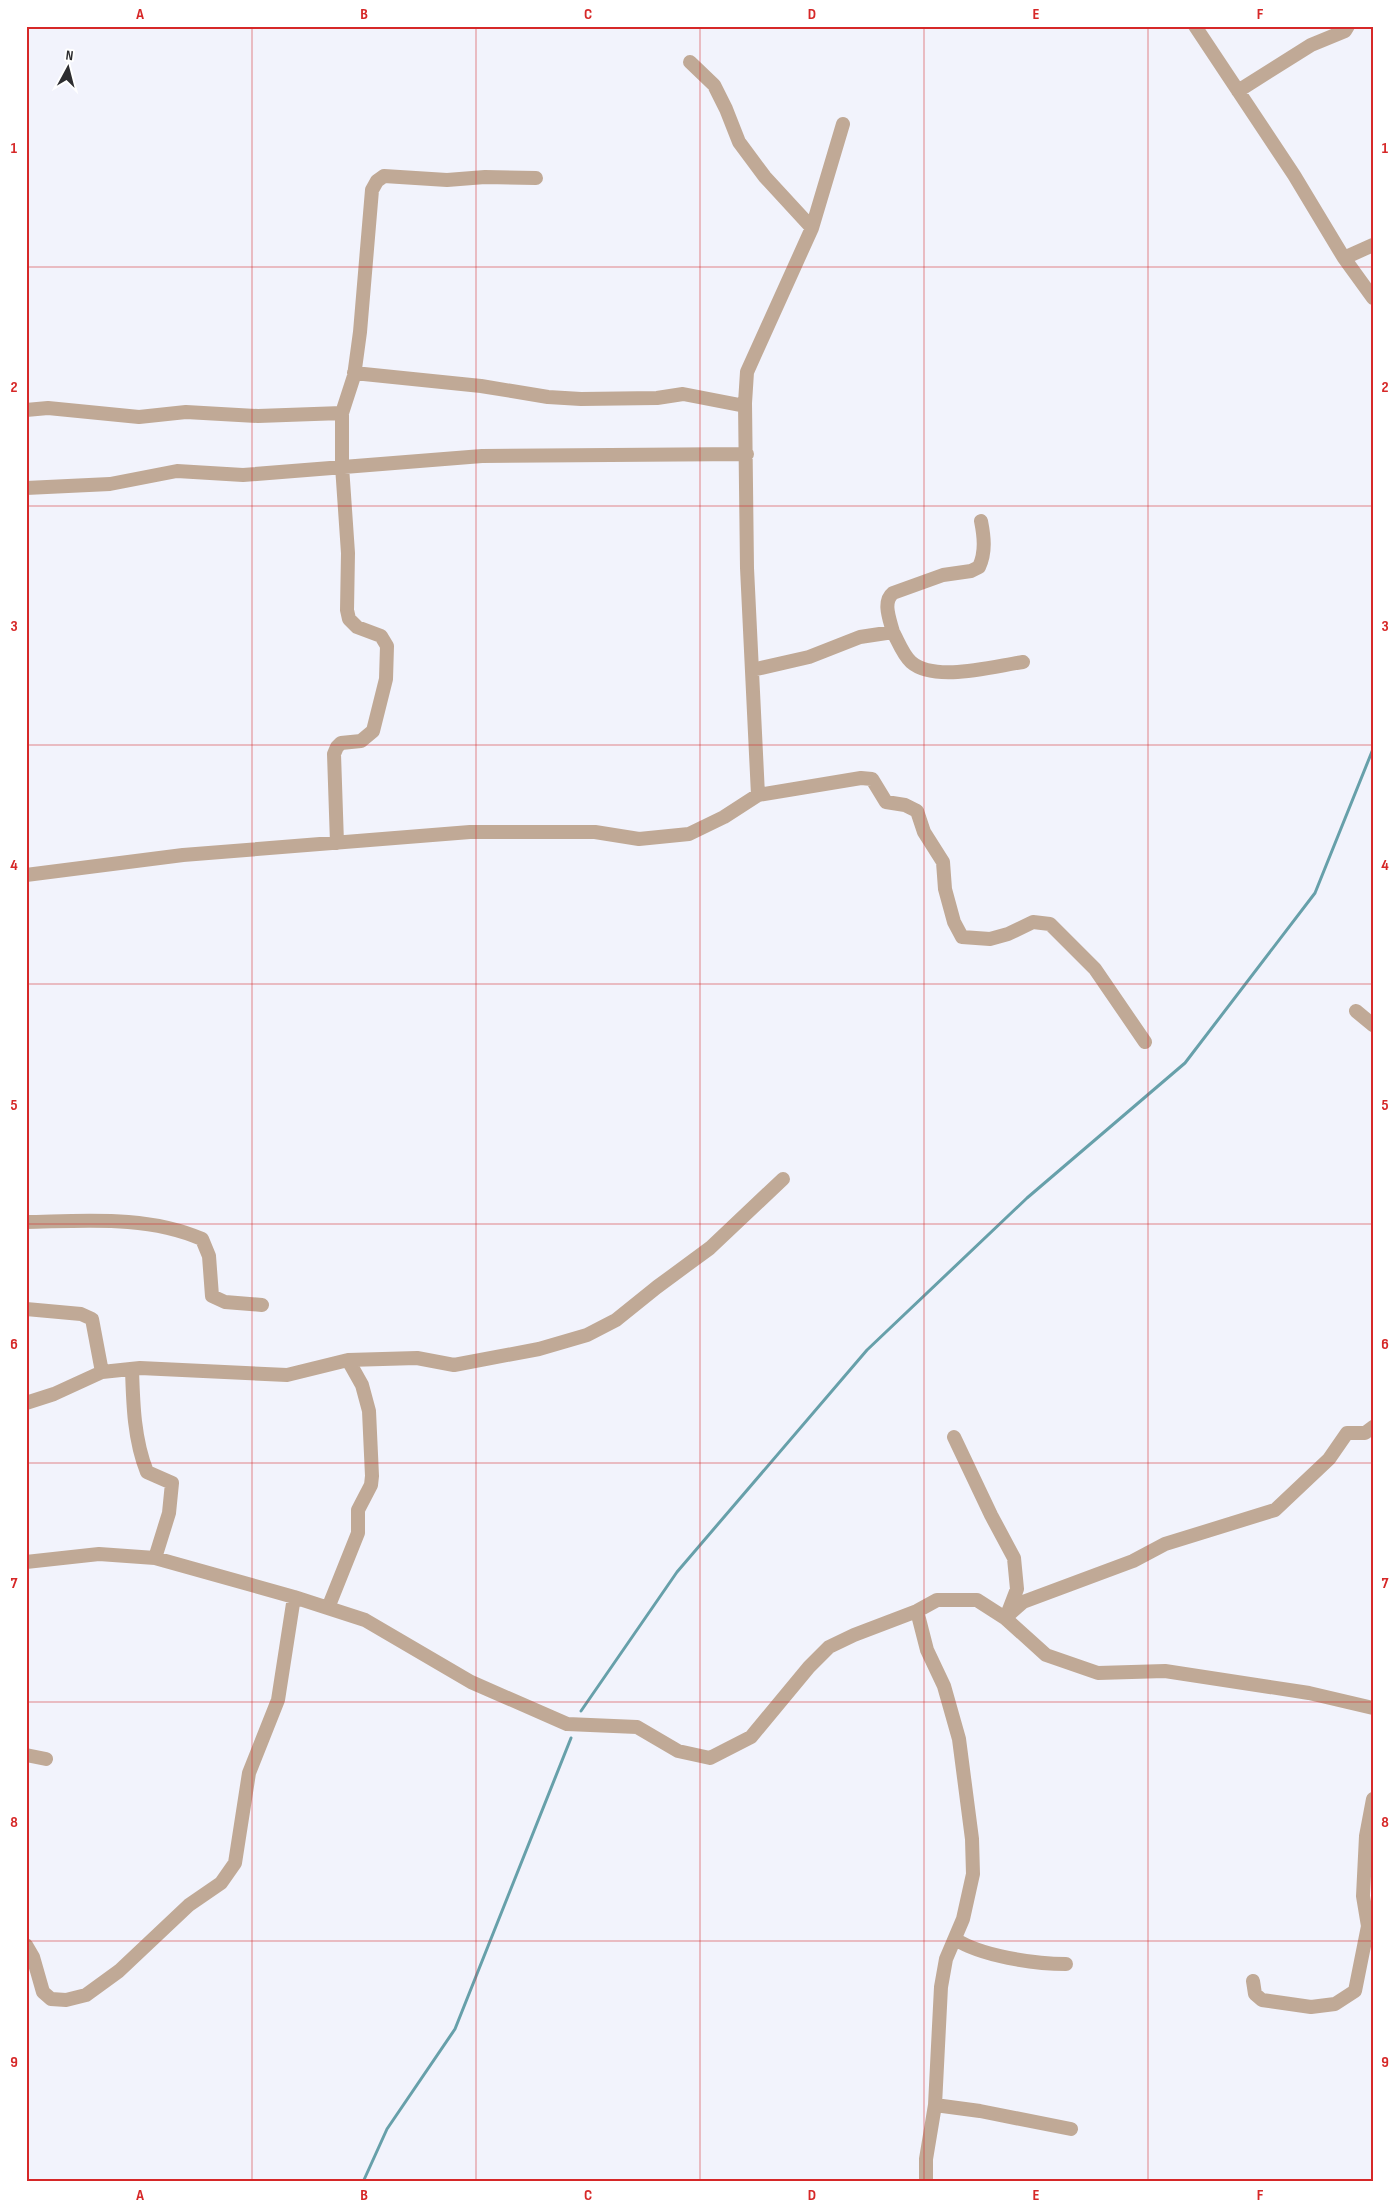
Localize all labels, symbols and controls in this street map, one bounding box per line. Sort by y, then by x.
text: A [135,5,144,24]
text: B [360,5,368,24]
text: C [584,5,592,24]
text: D [808,5,816,24]
text: E [1033,5,1040,24]
text: F [1257,5,1264,24]
north arrow [42,42,92,92]
text: N [65,47,74,64]
text: 1 [11,139,18,158]
text: 1 [1382,139,1389,158]
text: 2 [10,378,18,397]
text: 2 [1381,378,1389,397]
text: 3 [10,617,18,636]
text: 3 [1381,617,1389,636]
text: 4 [10,856,18,875]
text: 4 [1381,856,1389,875]
text: 5 [10,1096,18,1115]
text: 5 [1381,1096,1389,1115]
text: 6 [10,1335,18,1354]
text: 6 [1381,1335,1389,1354]
text: 7 [11,1574,18,1593]
text: 7 [1382,1574,1389,1593]
text: 8 [10,1813,18,1832]
text: 8 [1381,1813,1389,1832]
text: 9 [10,2053,18,2072]
text: 9 [1381,2053,1389,2072]
text: A [135,2186,144,2205]
text: B [360,2186,368,2205]
text: C [584,2186,592,2205]
text: D [808,2186,816,2205]
text: E [1033,2186,1040,2205]
text: F [1257,2186,1264,2205]

